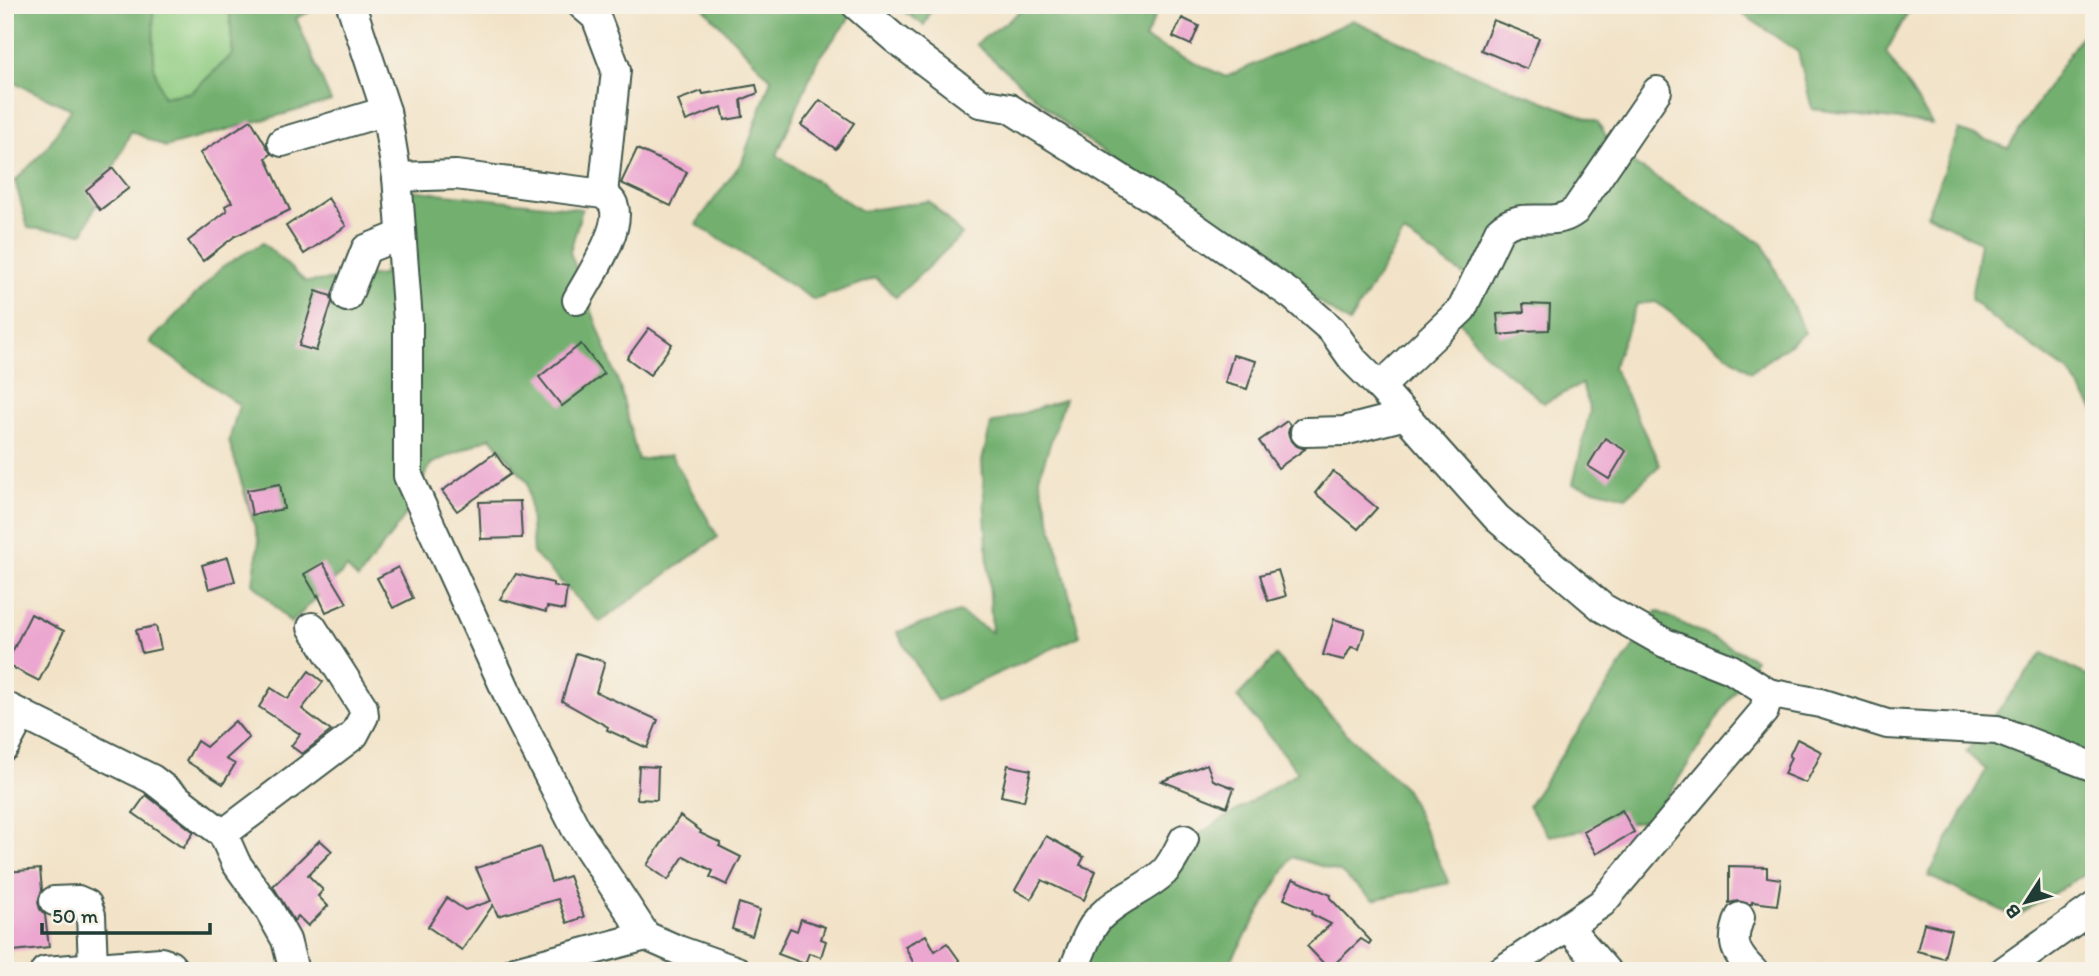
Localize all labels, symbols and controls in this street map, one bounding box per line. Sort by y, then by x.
north arrow [1990,867,2060,937]
scale bar [42,892,210,936]
text: B [2000,900,2026,923]
text: 50 m [52,903,99,928]

